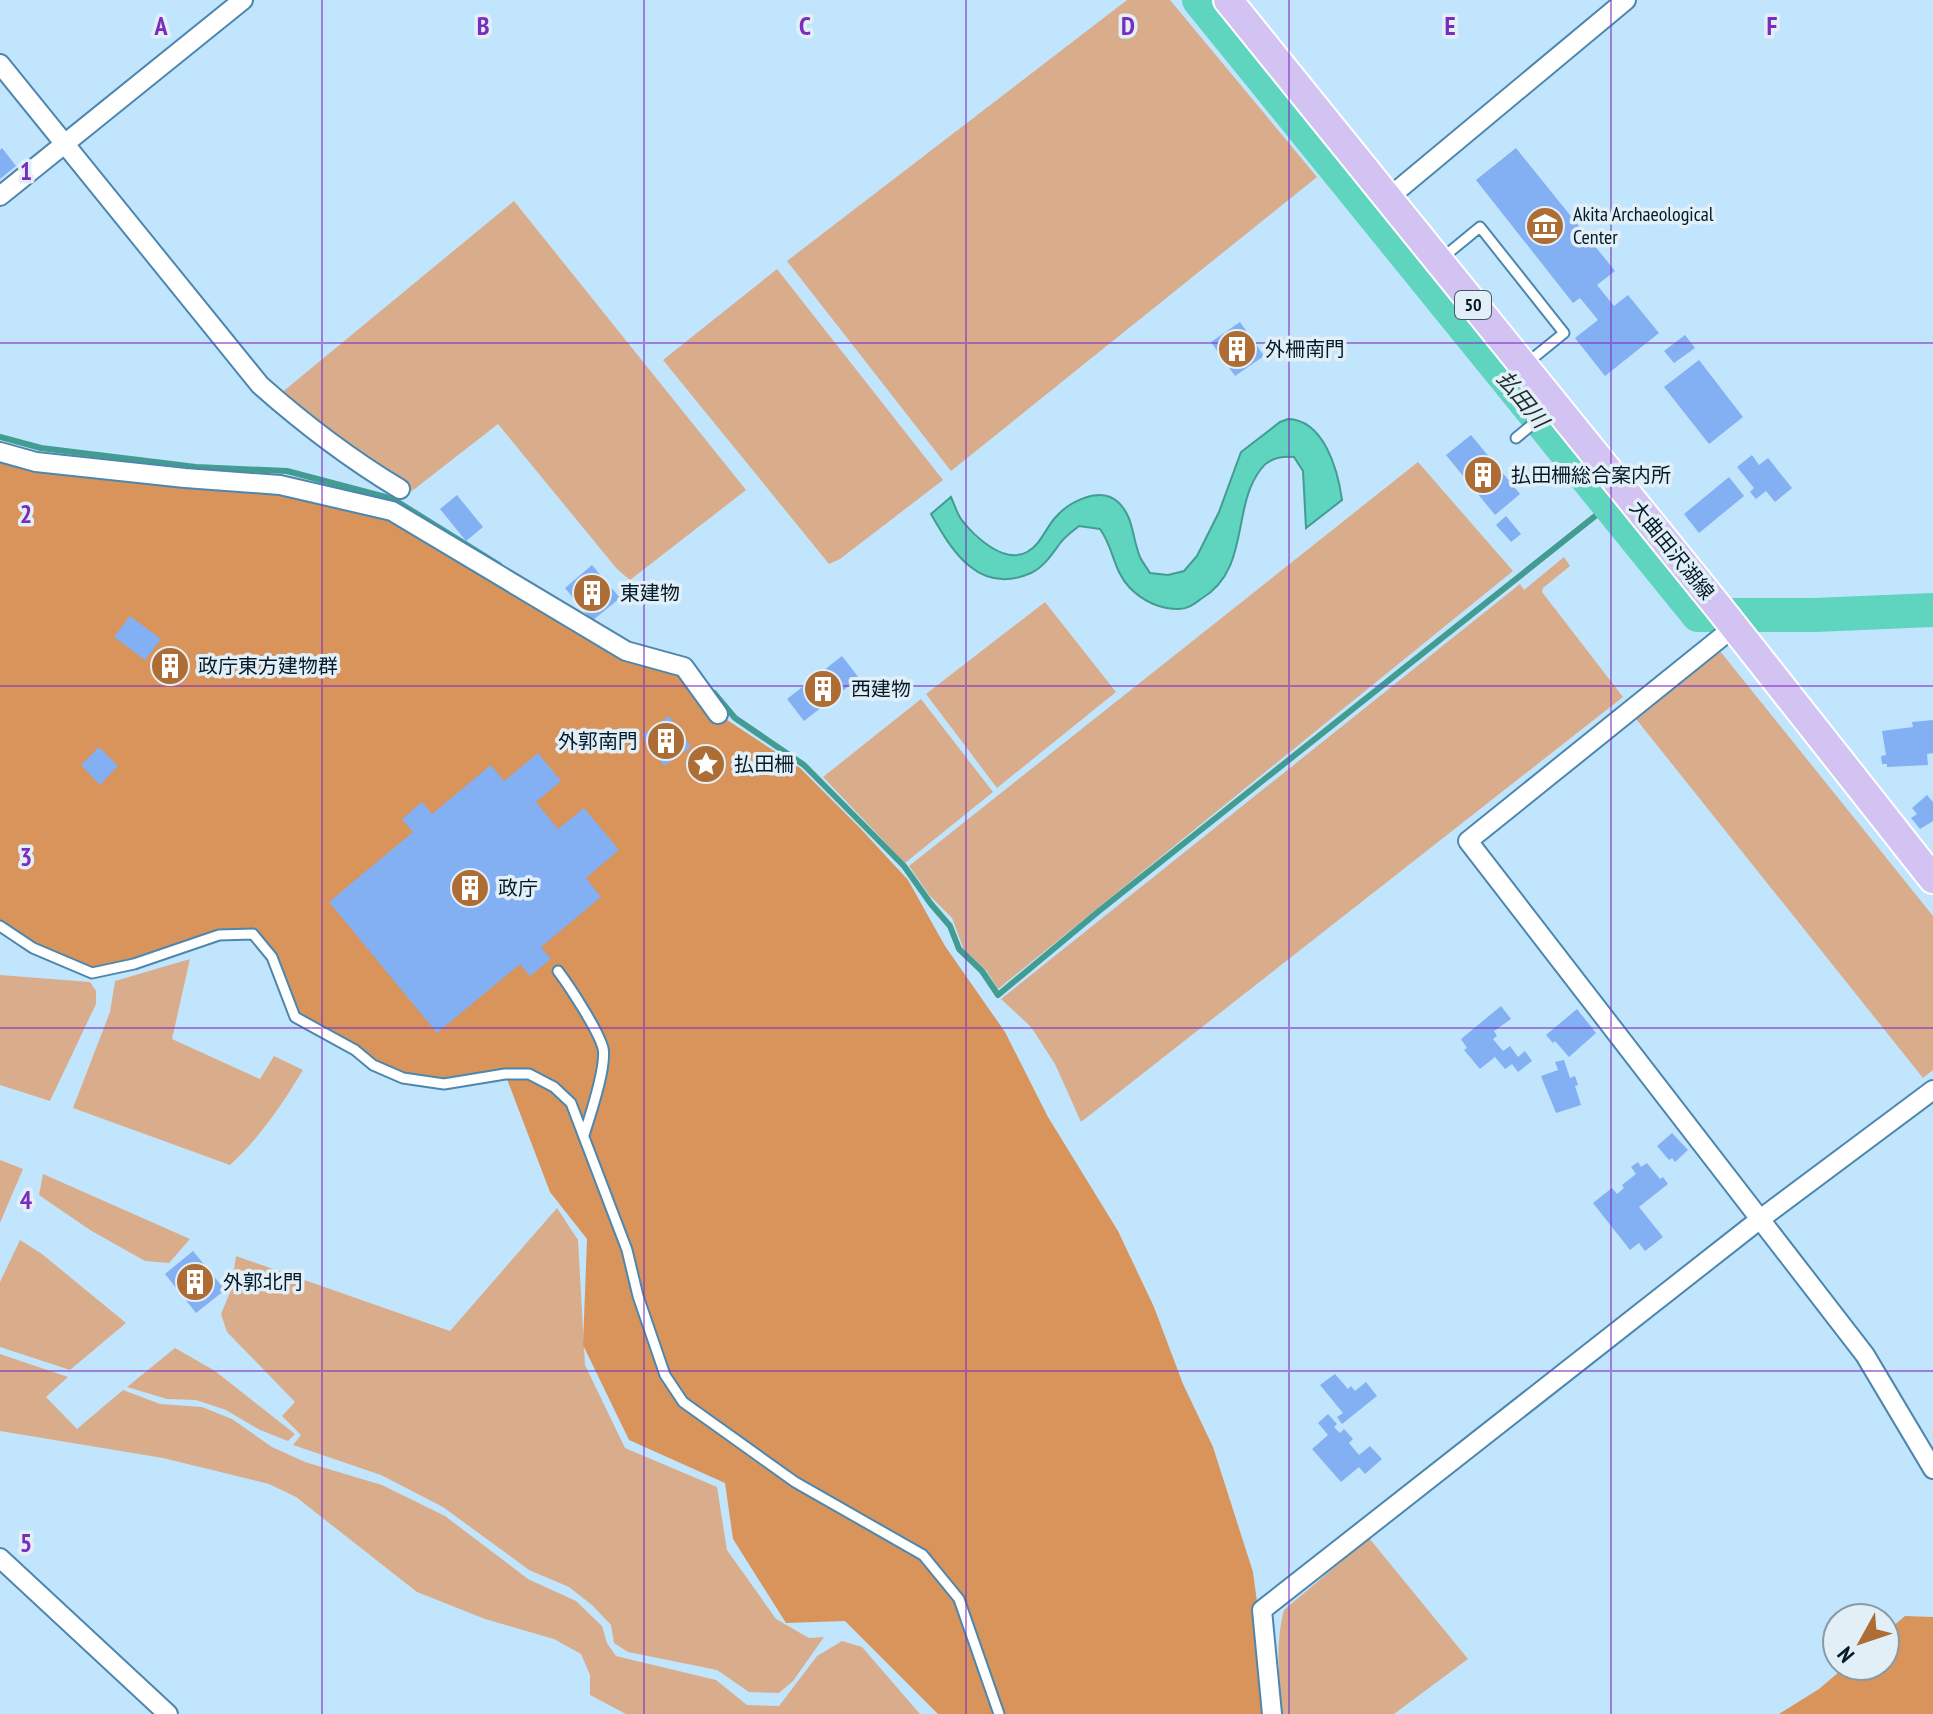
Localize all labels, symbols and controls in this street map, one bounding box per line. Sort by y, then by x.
text: A [153,9,168,42]
text: B [477,9,490,42]
text: C [799,9,811,42]
text: D [1121,9,1135,42]
text: E [1444,9,1456,42]
text: F [1767,9,1778,42]
text: 1 [20,154,32,187]
place label: Akita Archaeological Center [1573,201,1714,250]
museum icon: Akita Archaeological Center [1524,205,1566,247]
road number: 50 [1455,291,1491,319]
building icon: 外柵南門 [1216,328,1258,370]
place label: 外柵南門 [1265,336,1345,362]
water label: 払田川 [1491,365,1556,435]
building icon: 払田柵総合案内所 [1462,454,1504,496]
place label: 払田柵総合案内所 [1511,462,1671,488]
street label: 大曲田沢湖線 [1624,495,1720,605]
text: 2 [20,497,32,530]
building icon: 東建物 [571,572,613,614]
place label: 東建物 [620,580,680,606]
building icon: 政庁東方建物群 [149,645,191,687]
place label: 政庁東方建物群 [198,653,338,679]
building icon: 西建物 [802,668,844,710]
place label: 西建物 [851,676,911,702]
building icon: 外郭南門 [645,720,687,762]
place label: 外郭南門 [558,728,638,754]
place icon: 払田柵 [685,743,727,785]
place label: 払田柵 [734,751,794,777]
text: 3 [20,840,32,873]
building icon: 政庁 [449,867,491,909]
place label: 政庁 [498,875,538,901]
text: 4 [20,1183,33,1216]
building icon: 外郭北門 [174,1261,216,1303]
place label: 外郭北門 [223,1269,303,1295]
text: 5 [20,1526,32,1559]
north arrow [1821,1602,1901,1682]
text: N [1831,1641,1860,1668]

